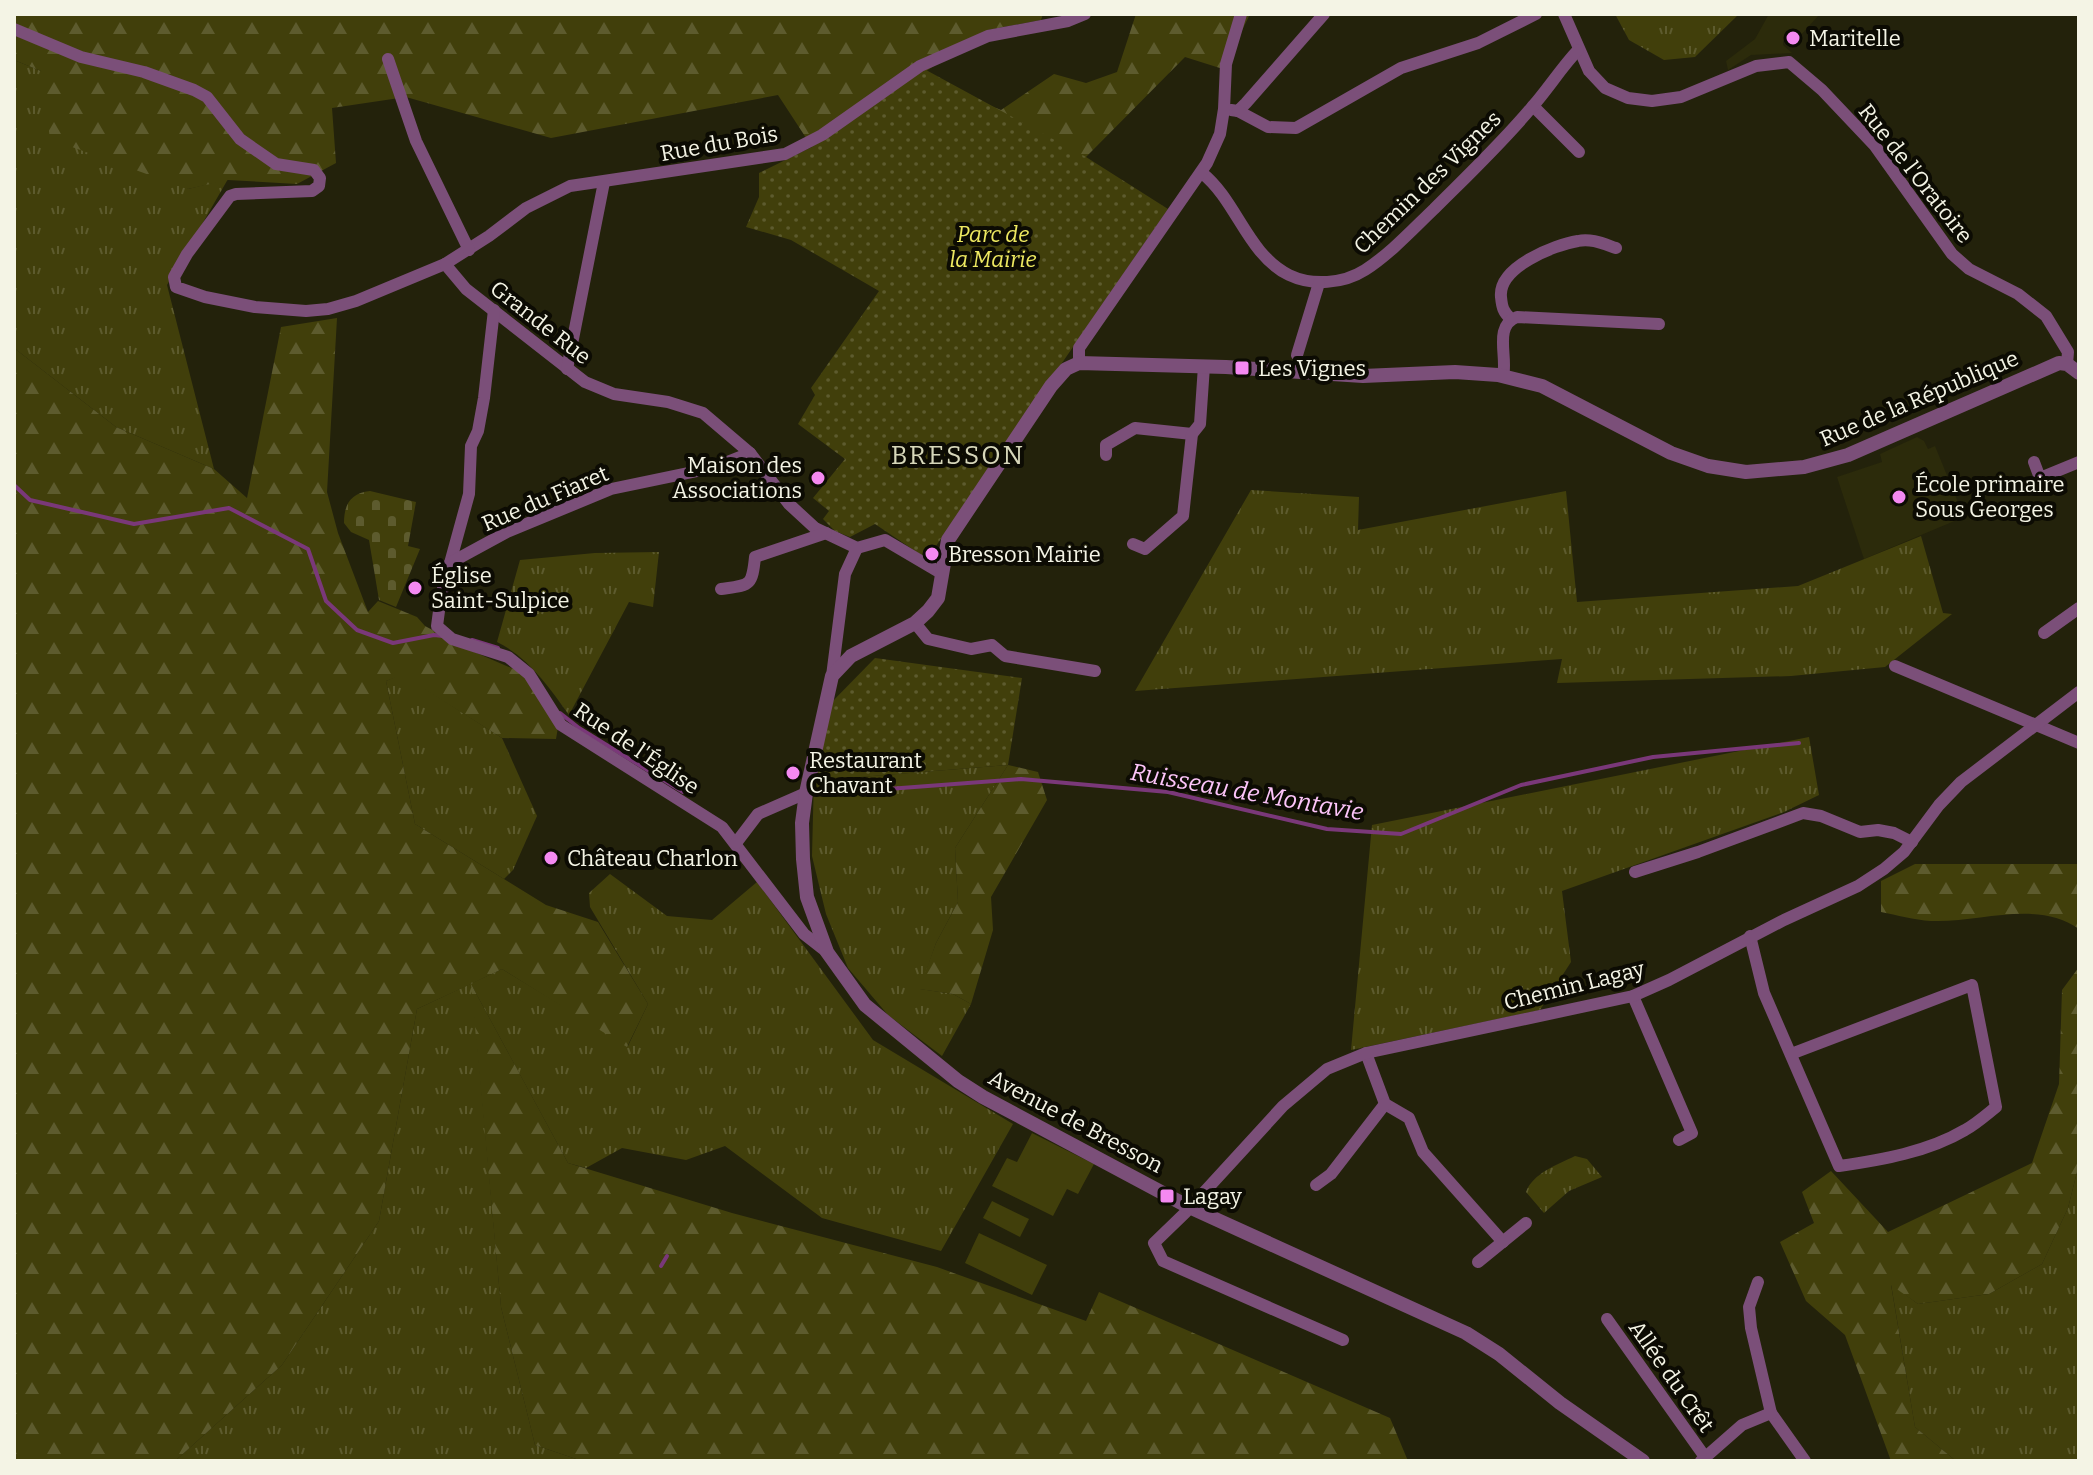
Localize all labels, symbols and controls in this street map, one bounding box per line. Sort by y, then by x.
place label: Maritelle [1809,25,1901,52]
marker: Maritelle [1784,29,1802,47]
street label: Rue de l'Oratoire [1853,98,1978,248]
street label: Chemin des Vignes [1348,105,1507,260]
street label: Rue du Bois [658,120,780,167]
park label: Parc de la Mairie [949,221,1037,273]
street label: Grande Rue [485,275,596,370]
street label: Rue de la République [1816,344,2022,452]
place label: Les Vignes [1258,355,1366,382]
marker: Les Vignes [1233,359,1251,377]
district label: BRESSON [891,440,1025,471]
place label: Maison des Associations [672,452,802,504]
street label: Rue du Fiaret [478,460,613,537]
marker: Maison des Associations [809,469,827,487]
place label: École primaire Sous Georges [1915,471,2065,523]
marker: École primaire Sous Georges [1890,488,1908,506]
place label: Bresson Mairie [948,541,1101,568]
marker: Bresson Mairie [923,545,941,563]
place label: Église Saint-Sulpice [431,562,570,614]
marker: Église Saint-Sulpice [406,579,424,597]
street label: Rue de l'Église [569,697,705,800]
place label: Restaurant Chavant [809,747,922,799]
water label: Ruisseau de Montavie [1128,758,1366,826]
marker: Restaurant Chavant [784,764,802,782]
place label: Château Charlon [567,845,738,872]
marker: Château Charlon [542,849,560,867]
street label: Chemin Lagay [1501,955,1648,1016]
street label: Avenue de Bresson [984,1064,1168,1179]
place label: Lagay [1183,1183,1242,1210]
marker: Lagay [1158,1187,1176,1205]
street label: Allée du Crêt [1623,1315,1720,1437]

